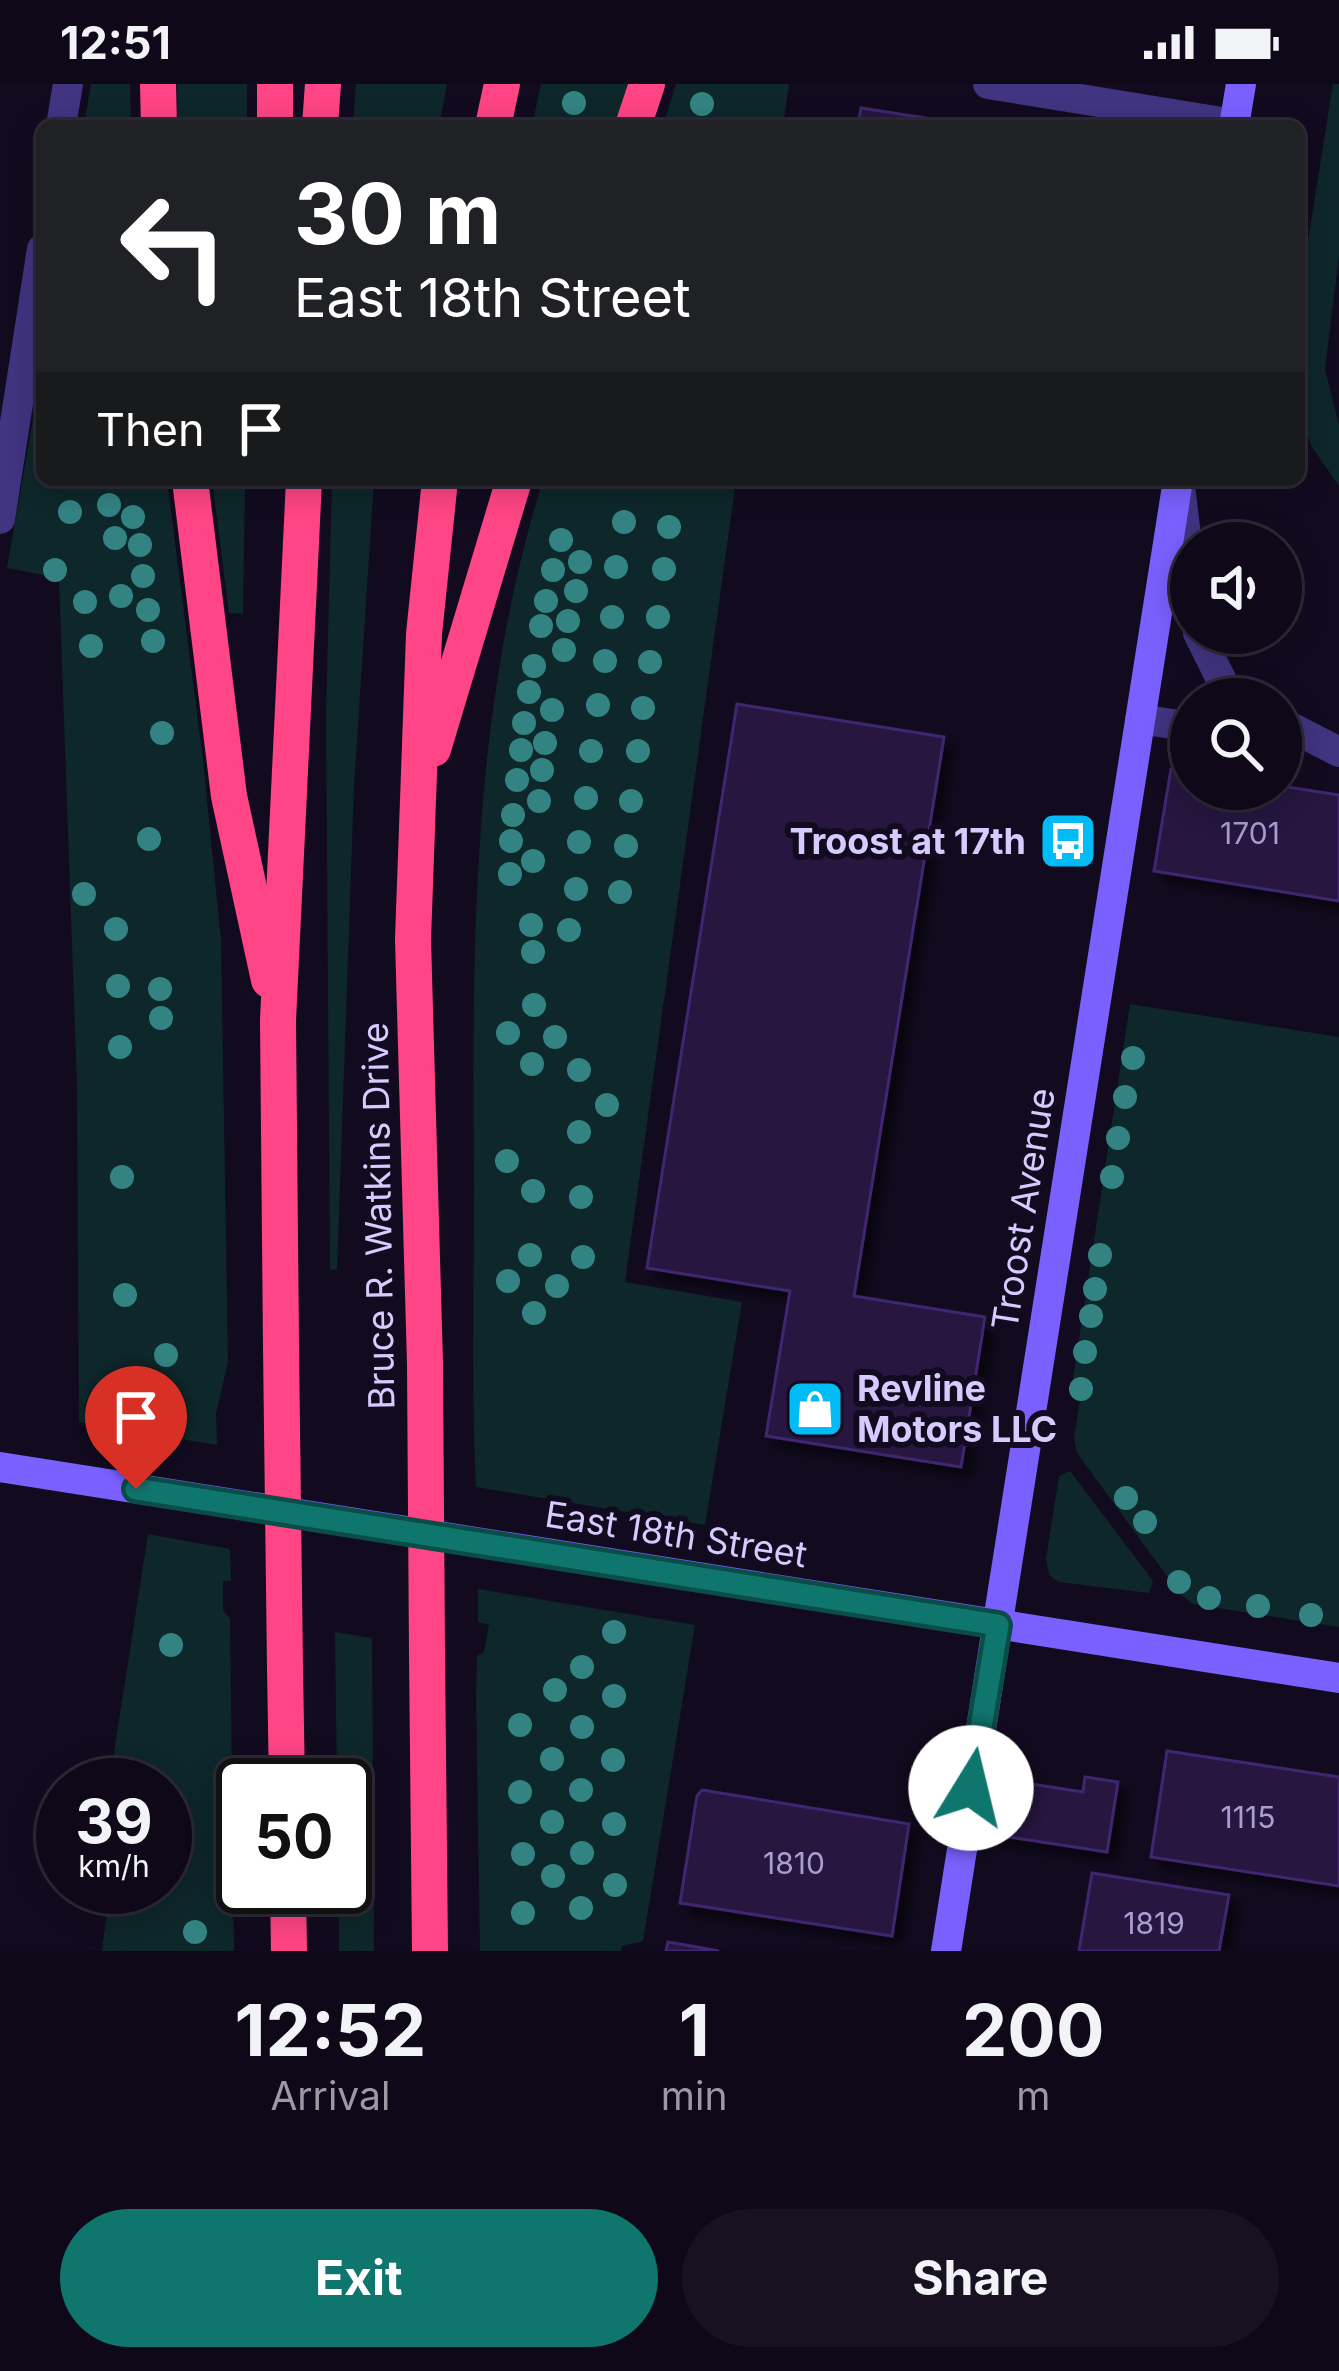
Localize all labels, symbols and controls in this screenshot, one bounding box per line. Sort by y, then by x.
text: 12:51 [60,15,171,70]
text: 30 m [294,163,501,264]
icon: left [96,168,252,324]
text: East 18th Street [294,265,691,330]
icon: arrive [228,396,294,462]
text: Then [96,402,204,457]
map controls [1170,522,1302,810]
button: sound [1170,522,1302,654]
button: search [1170,678,1302,810]
bus stop icon: Troost at 17th [1037,810,1099,872]
house number: 1701 [1220,815,1280,851]
place label: Troost at 17th [789,819,1026,863]
street label: Bruce R. Watkins Drive [353,1022,403,1410]
street label: Troost Avenue [982,1085,1064,1333]
pin [85,1366,187,1489]
place label: Revline Motors LLC [857,1366,1057,1451]
shop icon: Revline Motors LLC [784,1378,846,1440]
icon: arrive [103,1384,169,1450]
street label: East 18th Street [542,1492,810,1576]
position arrow [908,1725,1034,1851]
speed limit sign: 50 [216,1758,372,1914]
text: 39 [75,1785,153,1857]
house number: 1115 [1221,1799,1275,1835]
house number: 1810 [763,1845,825,1881]
text: km/h [78,1848,150,1884]
house number: 1819 [1123,1905,1185,1941]
text: 12:52 [235,1986,426,2073]
text: 1 [679,1986,710,2073]
text: 200 [962,1986,1104,2073]
text: Arrival [270,2072,390,2119]
text: min [661,2072,728,2119]
text: m [1016,2072,1050,2119]
button: Exit [60,2209,658,2347]
button: Share [682,2209,1279,2347]

